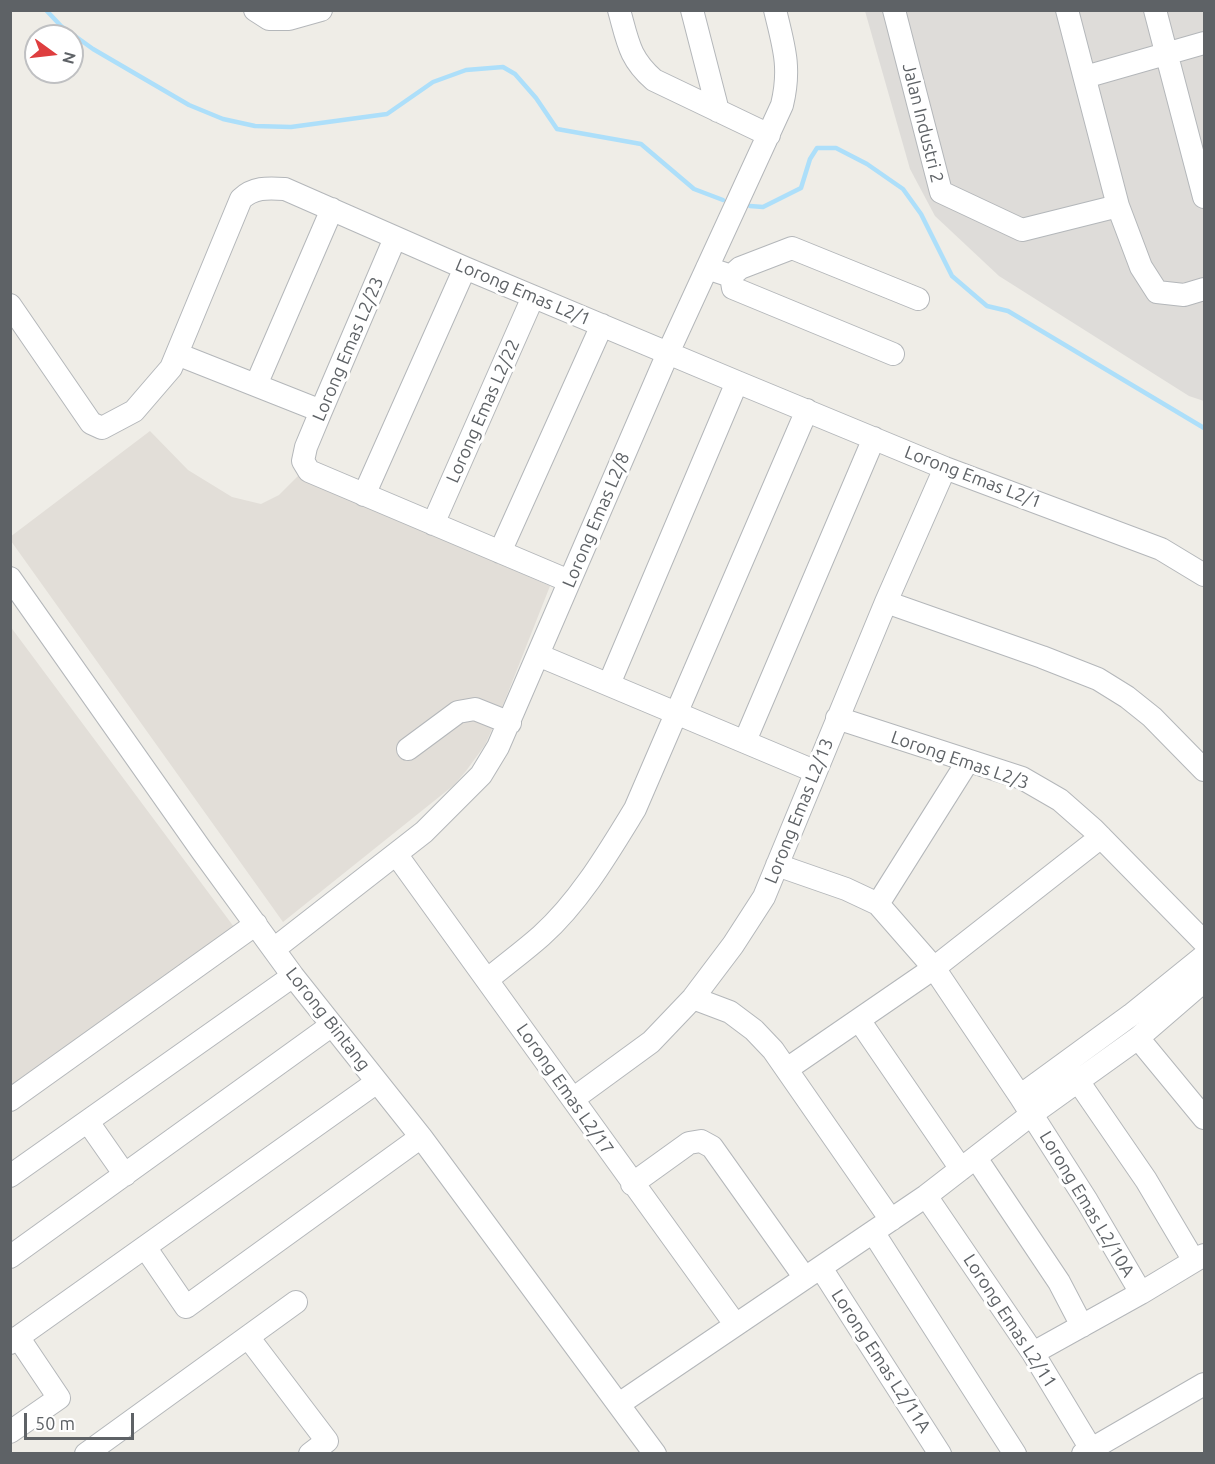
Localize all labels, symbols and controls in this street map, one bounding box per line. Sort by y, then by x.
north arrow [24,24,84,84]
text: N [59,50,80,66]
street label: Jalan Industri 2 [898,61,948,185]
street label: Lorong Emas L2/1 [452,254,594,330]
street label: Lorong Emas L2/23 [308,274,388,424]
street label: Lorong Emas L2/22 [442,336,524,486]
street label: Lorong Emas L2/1 [902,441,1044,513]
street label: Lorong Emas L2/8 [558,449,634,591]
street label: Lorong Emas L2/3 [888,726,1032,794]
street label: Lorong Emas L2/13 [760,735,838,887]
street label: Lorong Bintang [281,963,375,1075]
street label: Lorong Emas L2/17 [512,1019,618,1159]
street label: Lorong Emas L2/10A [1035,1127,1139,1281]
street label: Lorong Emas L2/11 [959,1250,1061,1392]
street label: Lorong Emas L2/11A [827,1285,935,1437]
scale bar [27,1401,136,1439]
text: 50 m [35,1413,75,1433]

